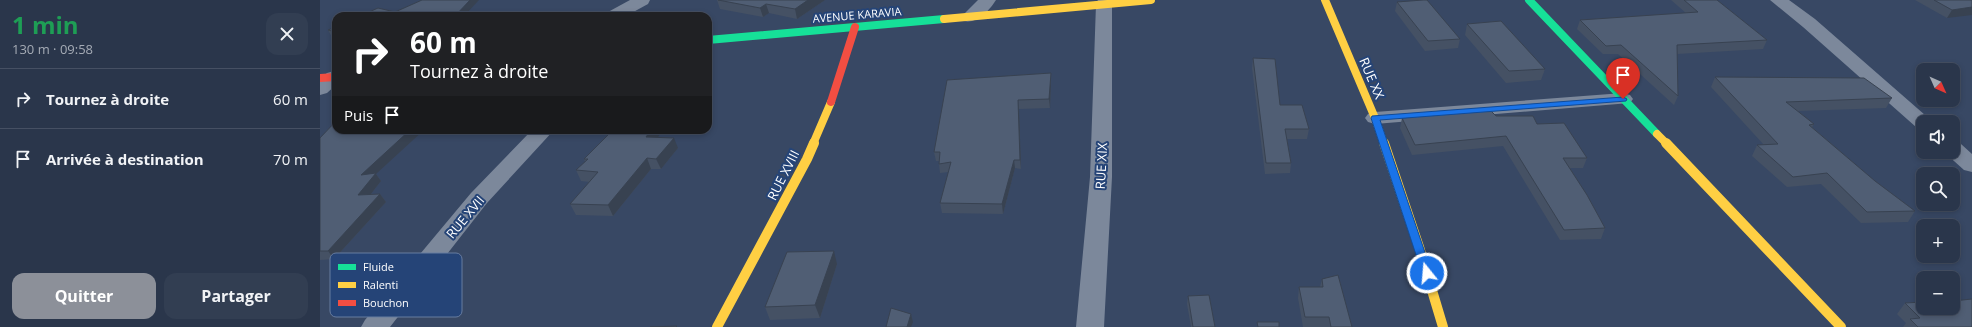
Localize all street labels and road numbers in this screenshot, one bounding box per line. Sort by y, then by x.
street label: AVENUE KARAVIA [812,3,902,26]
street label: RUE XX [1355,55,1389,102]
street label: RUE XIX [1091,142,1111,190]
street label: RUE XVIII [763,147,803,203]
street label: RUE XVII [442,192,488,242]

